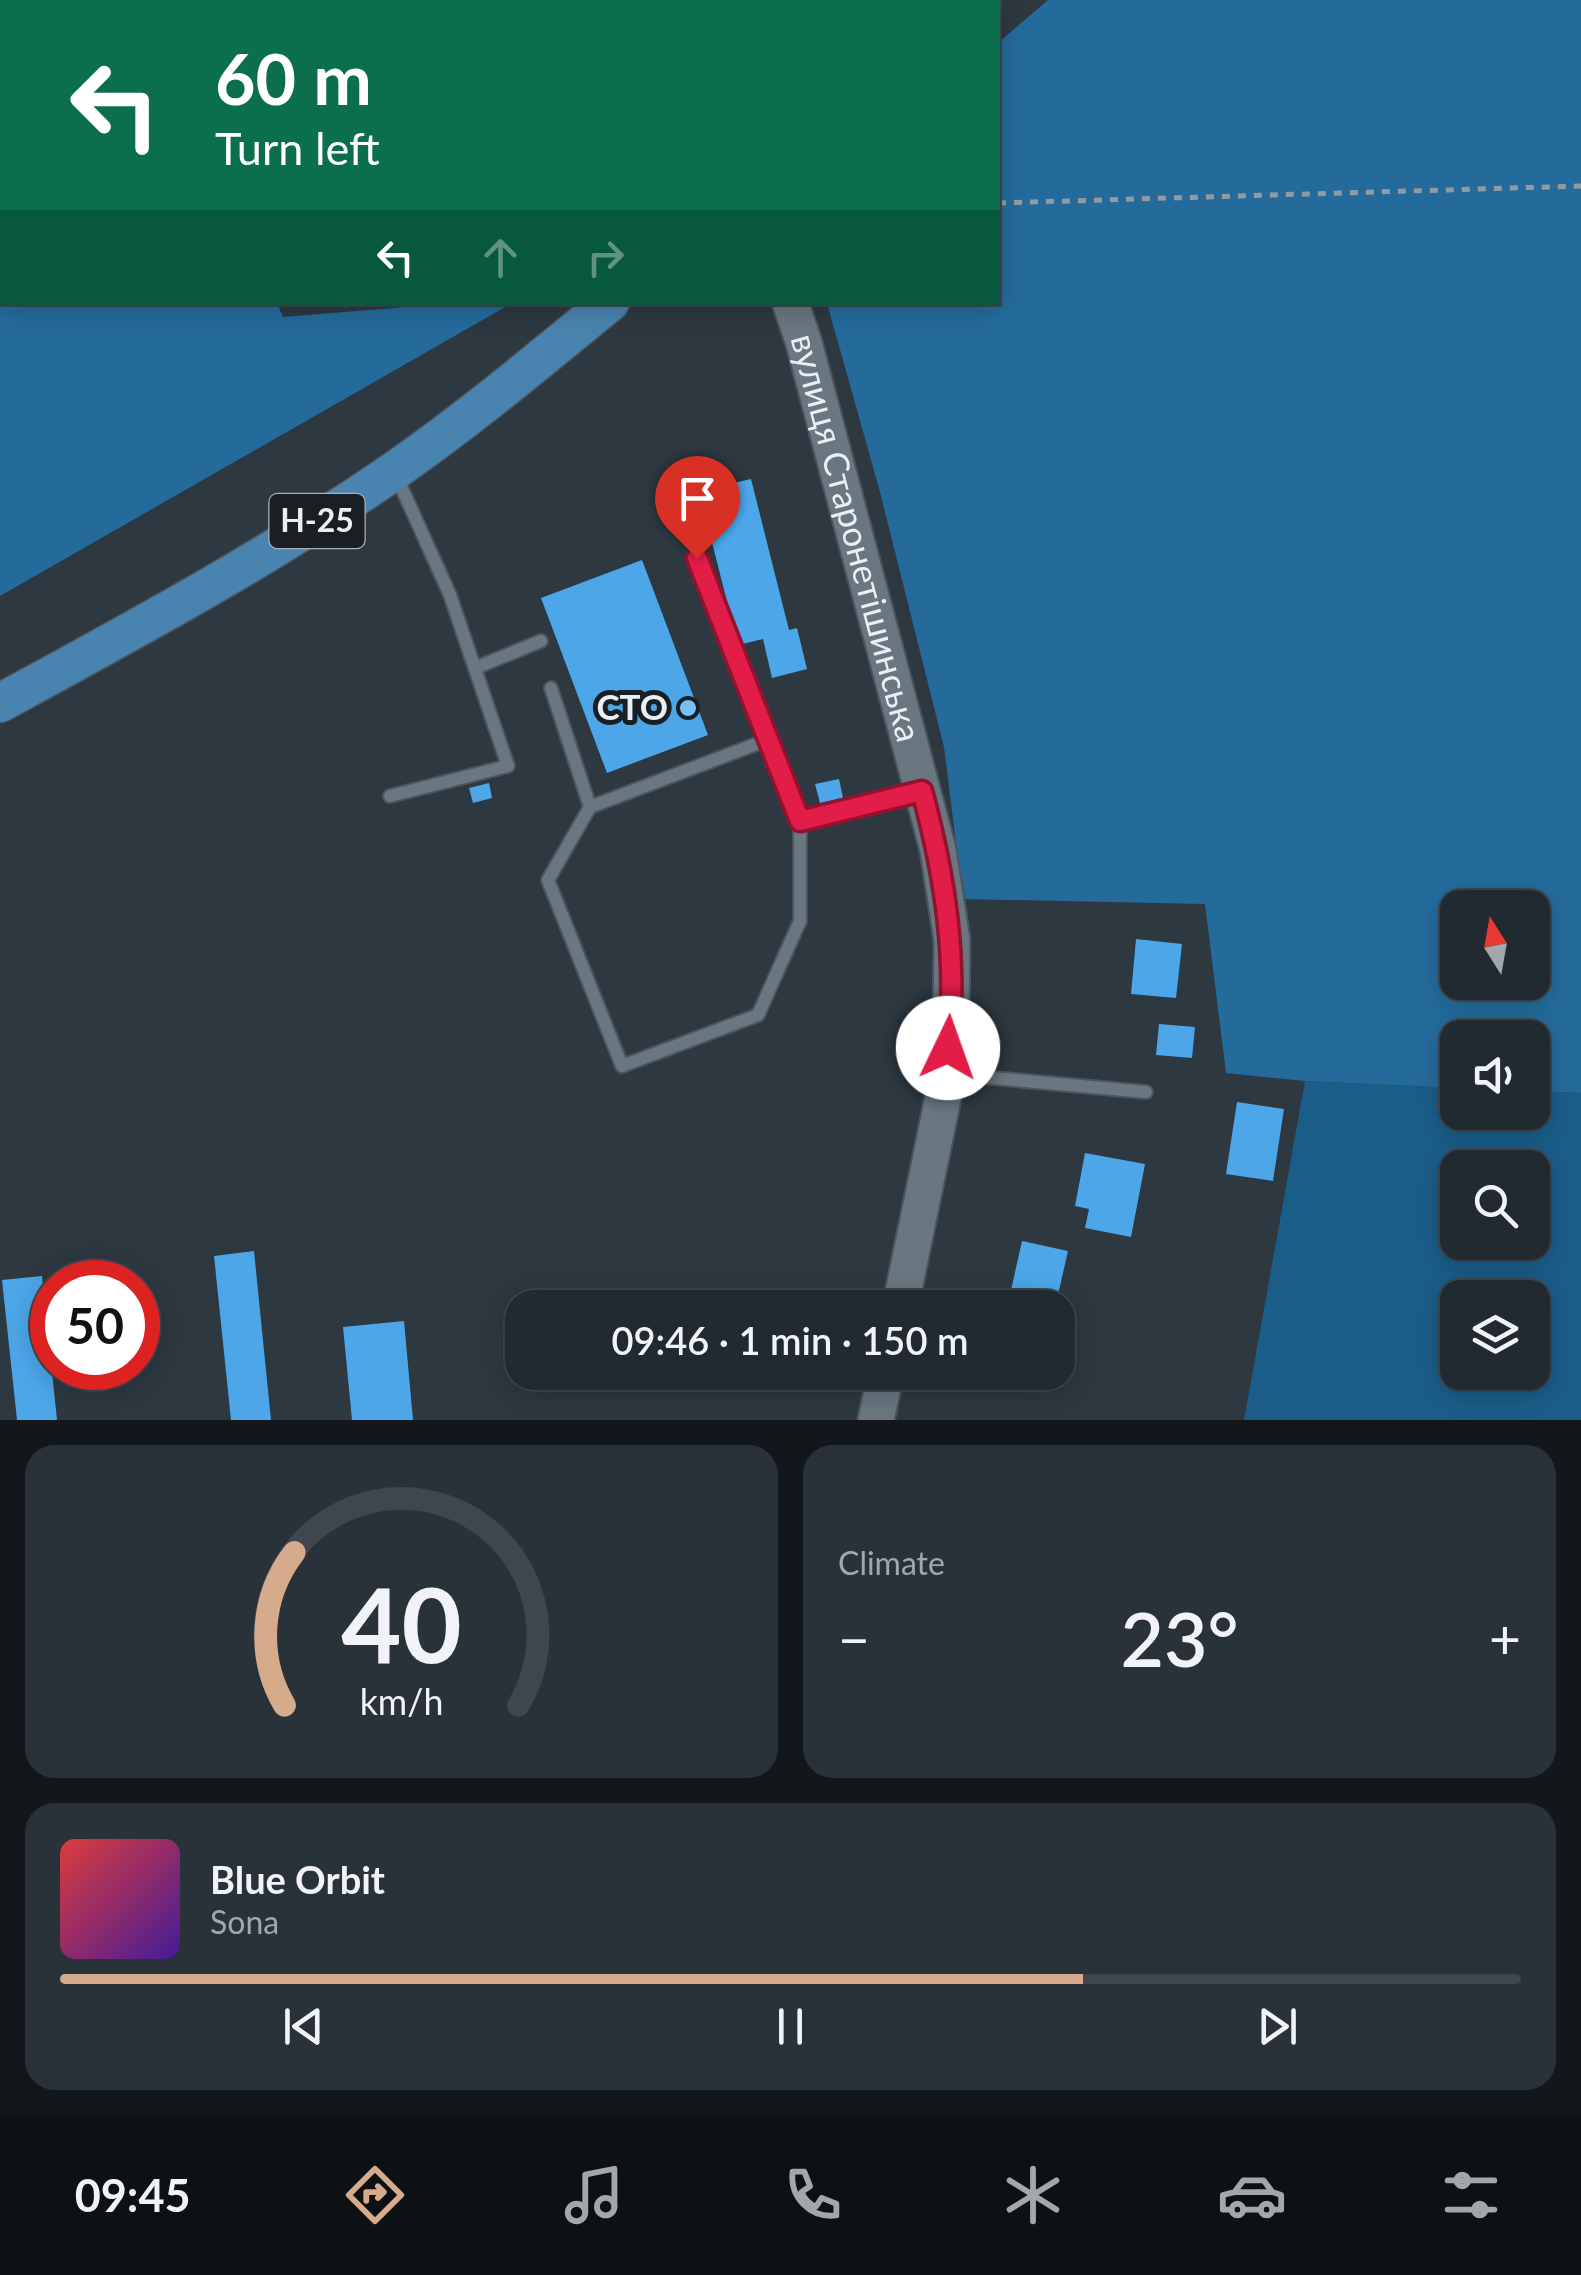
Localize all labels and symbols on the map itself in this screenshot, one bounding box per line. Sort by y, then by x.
street label: вулиця Старонетішинська [783,329,931,746]
pin [655,456,740,559]
road number: Н-25 [270,494,364,548]
place label: СТО [596,685,668,727]
marker: СТО [677,697,699,719]
north arrow [1440,890,1550,1000]
position arrow [896,996,1000,1100]
speed limit sign: 50 [30,1260,160,1390]

